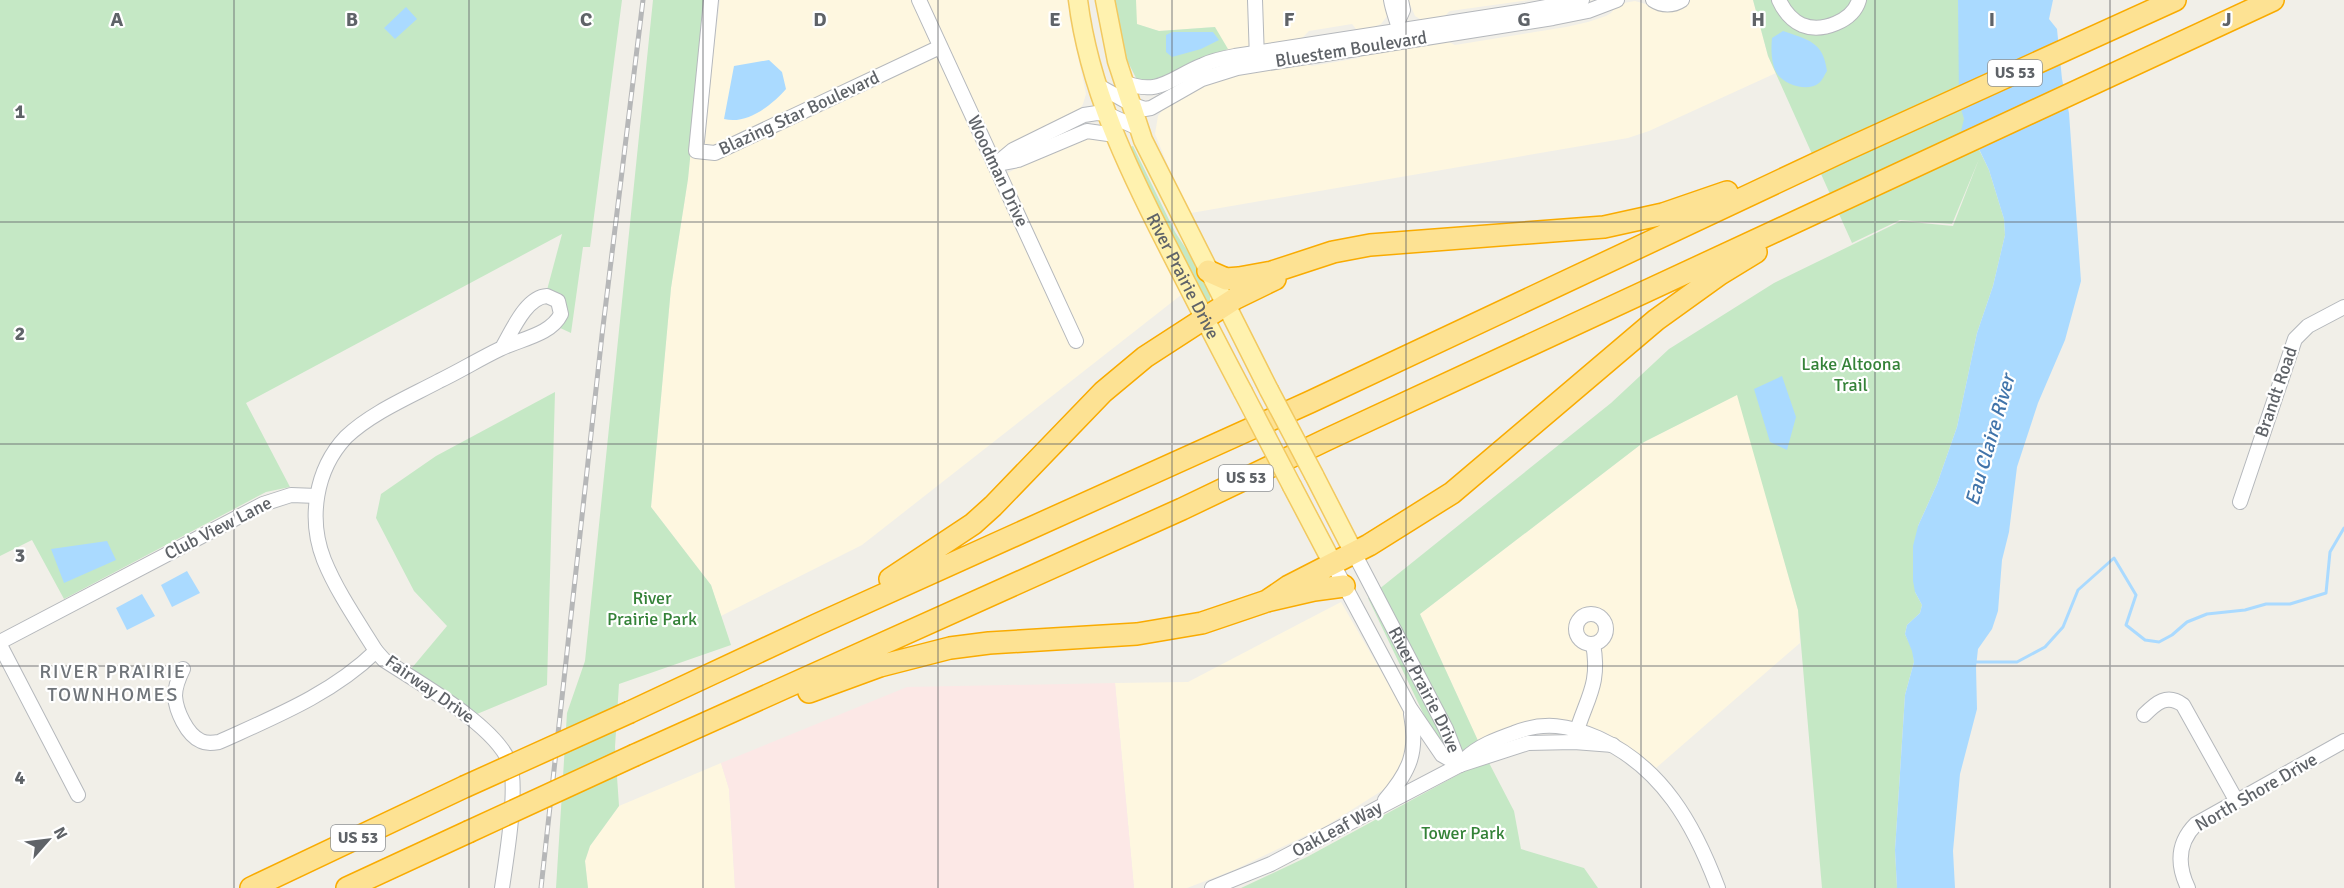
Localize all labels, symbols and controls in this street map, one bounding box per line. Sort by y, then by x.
text: A [111,7,124,32]
text: B [346,7,358,32]
text: C [580,7,592,32]
text: D [813,7,827,32]
text: E [1049,7,1061,32]
text: F [1284,7,1295,32]
text: G [1517,7,1531,32]
text: H [1751,7,1765,32]
text: I [1989,7,1995,32]
text: J [2222,7,2232,32]
street label: Bluestem Boulevard [1274,26,1428,72]
road number: US 53 [1988,60,2042,86]
street label: Blazing Star Boulevard [715,66,883,160]
text: 1 [15,99,26,124]
street label: Woodman Drive [963,112,1033,230]
street label: River Prairie Drive [1142,209,1224,343]
text: 2 [15,321,25,346]
street label: Brandt Road [2250,344,2302,440]
park label: Lake Altoona Trail [1801,353,1901,396]
water label: Eau Claire River [1959,369,2021,508]
road number: US 53 [1219,465,1273,491]
street label: Club View Lane [161,492,275,564]
text: 3 [15,543,25,568]
park label: River Prairie Park [607,587,697,630]
street label: River Prairie Drive [1383,623,1465,756]
street label: Fairway Drive [381,650,479,728]
district label: RIVER PRAIRIE TOWNHOMES [39,659,187,707]
street label: North Shore Drive [2191,748,2321,836]
text: 4 [15,765,26,790]
street label: OakLeaf Way [1288,796,1386,862]
north arrow [18,810,78,870]
park label: Tower Park [1421,822,1505,844]
text: N [49,824,72,843]
road number: US 53 [331,825,385,851]

